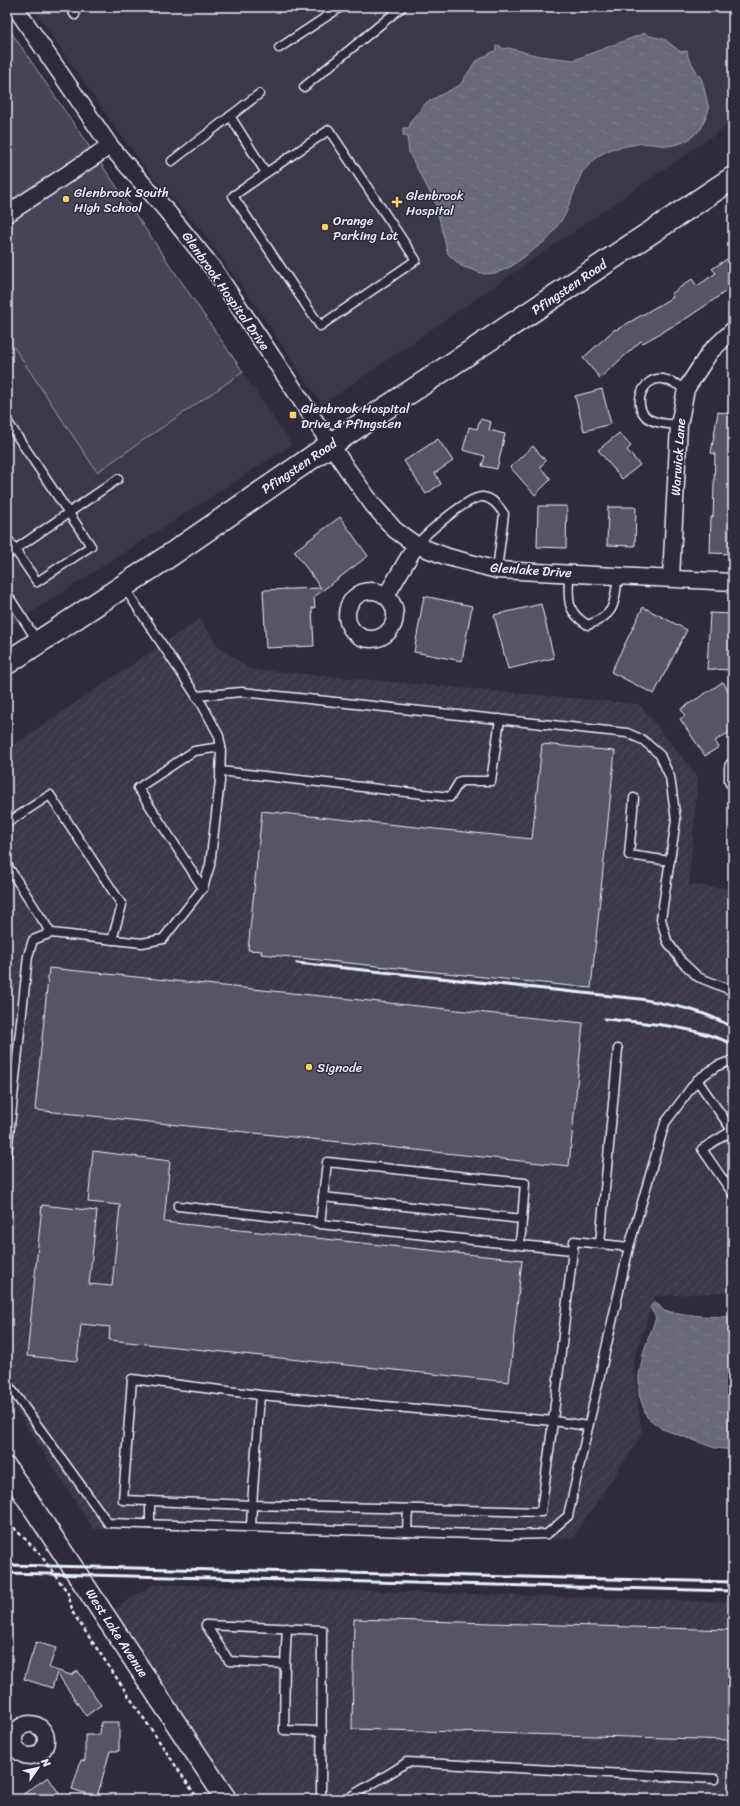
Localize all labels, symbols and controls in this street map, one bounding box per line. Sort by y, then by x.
place label: Glenbrook South High School [74,181,169,219]
place label: Glenbrook Hospital [406,184,464,222]
marker: Glenbrook South High School [61,194,71,204]
marker: Glenbrook Hospital [391,196,403,208]
place label: Orange Parking Lot [333,209,399,247]
marker: Orange Parking Lot [320,222,330,232]
street label: Glenbrook Hospital Drive [176,226,276,356]
street label: Pfingsten Road [526,252,612,321]
place label: Glenbrook Hospital Drive & Pfingsten [301,397,410,435]
marker: Glenbrook Hospital Drive & Pfingsten [288,410,298,420]
street label: Warwick Lane [664,417,692,496]
street label: Pfingsten Road [256,431,342,500]
street label: Glenlake Drive [489,556,573,584]
place label: Signode [317,1056,362,1079]
marker: Signode [304,1062,314,1072]
street label: West Lake Avenue [79,1584,155,1682]
north arrow [18,1748,58,1788]
text: N [35,1753,56,1771]

